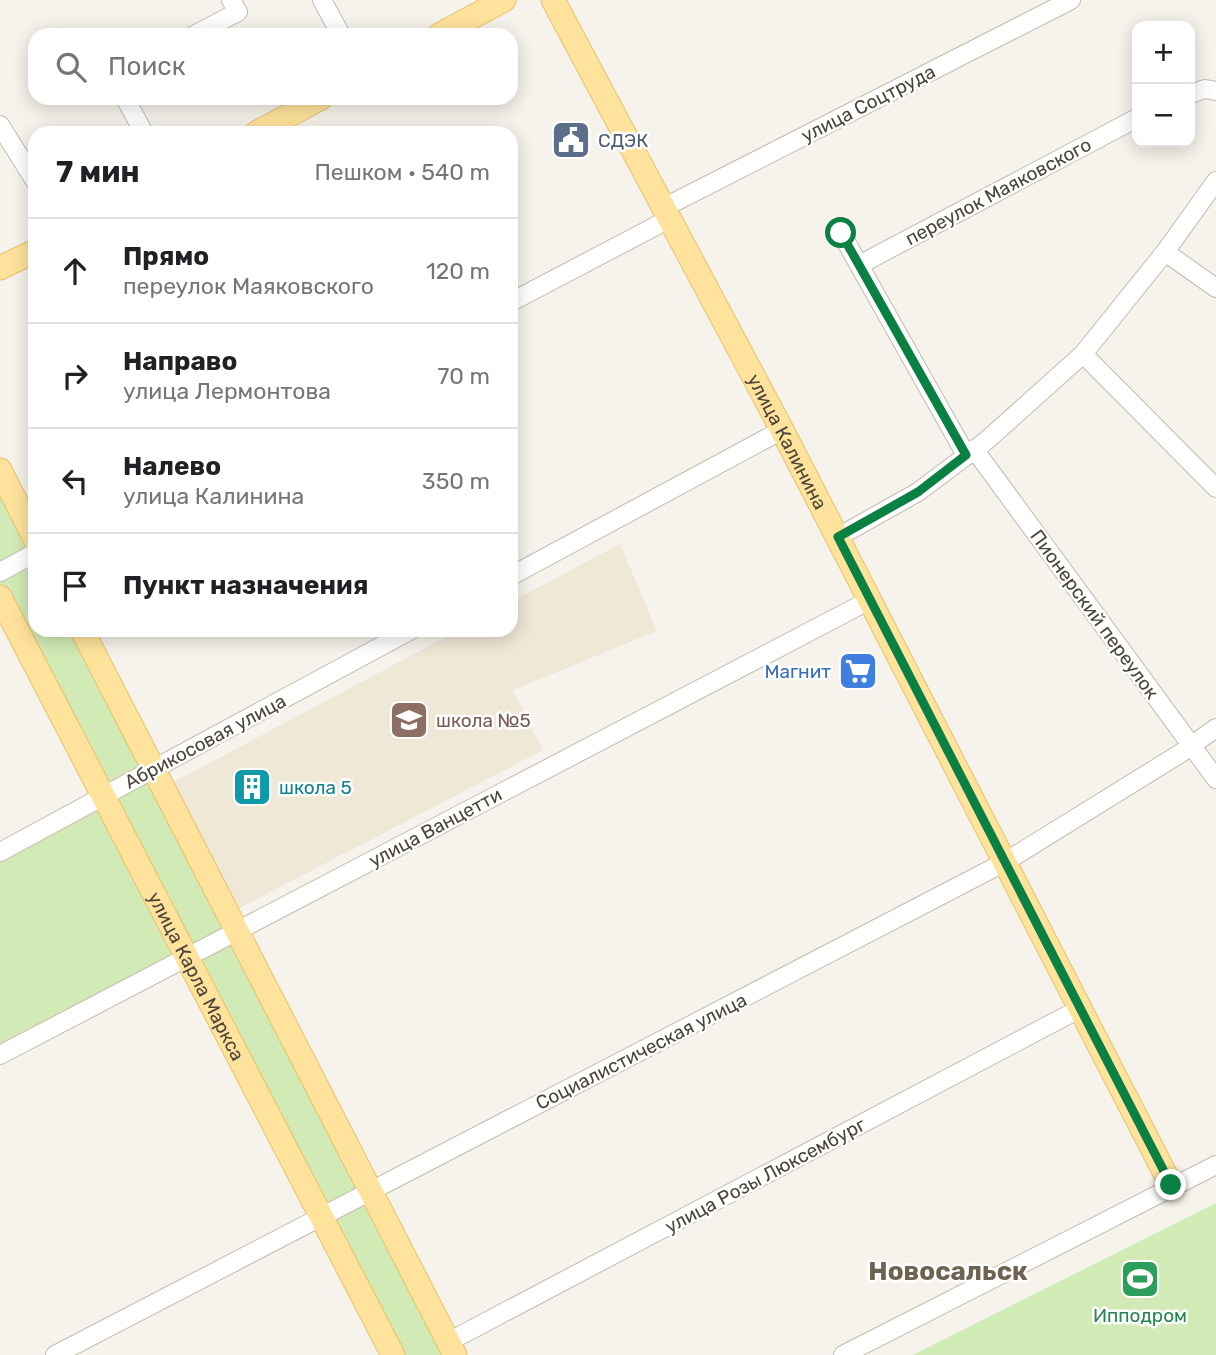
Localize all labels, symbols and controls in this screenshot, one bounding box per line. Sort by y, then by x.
map controls [1132,21,1195,147]
button: + [1132,21,1195,84]
search box [28,28,518,105]
icon: search [52,48,90,86]
text: Поиск [108,51,186,82]
street label: улица Соцтруда [797,60,939,147]
button: − [1132,84,1195,147]
public building icon: СДЭК [550,119,592,161]
place label: СДЭК [598,129,648,152]
street label: переулок Маяковского [901,133,1095,250]
text: 7 мин [56,154,140,190]
text: Пешком · 540 m [314,158,490,186]
route start [825,217,856,248]
text: Прямо [123,241,209,272]
icon: ahead [56,252,94,290]
text: 120 m [426,257,490,285]
text: переулок Маяковского [123,272,374,300]
text: Направо [123,346,237,377]
icon: right [56,357,94,395]
text: 70 m [438,362,490,390]
street label: улица Калинина [742,370,832,514]
text: улица Лермонтова [123,377,331,405]
text: Налево [123,451,221,482]
icon: left [56,462,94,500]
text: 350 m [422,467,490,495]
text: улица Калинина [123,482,304,510]
street label: Пионерский переулок [1025,525,1164,703]
icon: arrive [56,567,94,605]
text: Пункт назначения [123,570,368,601]
supermarket icon: Магнит [837,650,879,692]
place label: Магнит [764,660,831,683]
street label: Абрикосовая улица [121,689,290,794]
school or university icon: школа №5 [388,699,430,741]
place label: школа №5 [436,709,531,732]
building icon: школа 5 [231,766,273,808]
place label: школа 5 [279,776,352,799]
street label: улица Ванцетти [365,783,506,872]
street label: улица Карла Маркса [143,888,249,1065]
street label: Социалистическая улица [532,988,751,1115]
street label: улица Розы Люксембург [661,1113,869,1238]
route end [1155,1169,1186,1200]
district label: Новосальск [868,1256,1028,1287]
sports icon: Ипподром [1119,1258,1161,1300]
place label: Ипподром [1093,1304,1187,1327]

